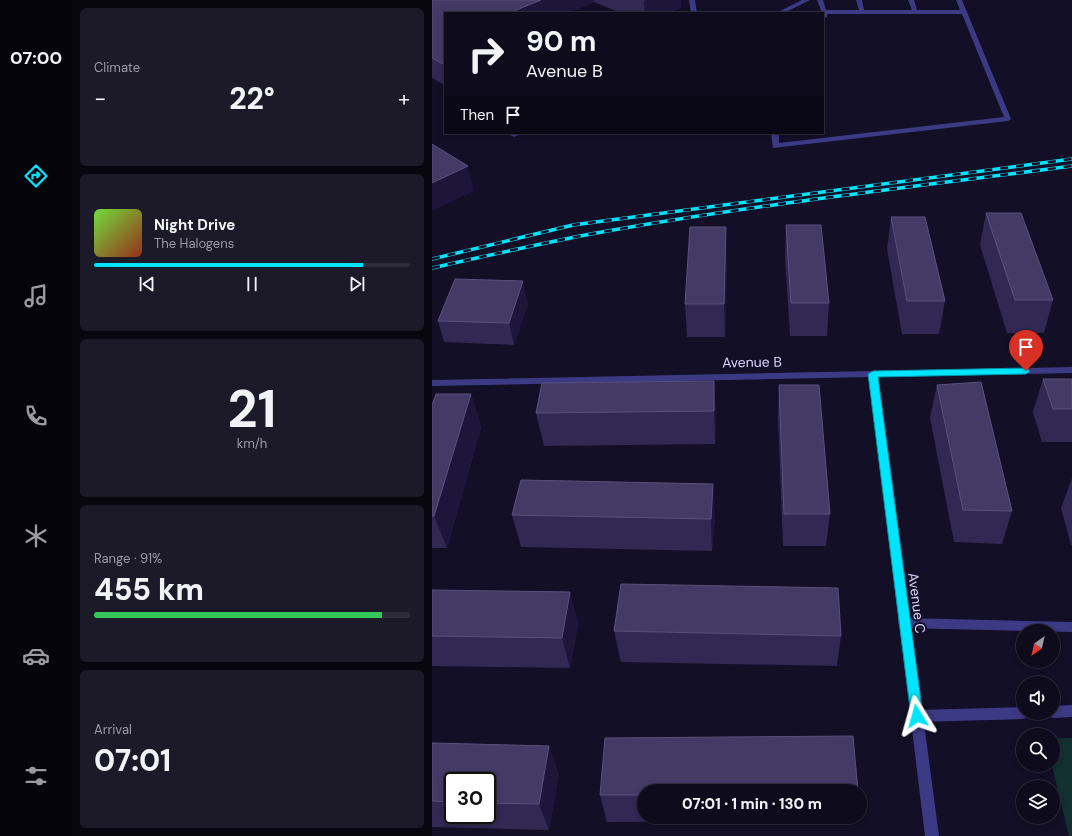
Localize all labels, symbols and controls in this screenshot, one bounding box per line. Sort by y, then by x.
text: 90 m [526,23,596,60]
icon: right [460,28,512,80]
text: 07:00 [10,46,62,70]
text: Climate [94,59,140,76]
text: Avenue B [526,59,603,83]
text: 22° [229,79,275,118]
text: − [94,84,106,113]
text: + [398,84,410,113]
icon: arrive [502,104,524,126]
text: Then [460,105,494,125]
icon: directions [22,162,50,190]
text: Night Drive [154,215,235,235]
text: The Halogens [154,235,234,252]
icon: previous [136,273,158,295]
icon: pause [241,273,263,295]
icon: next [346,273,368,295]
icon: music [22,282,50,310]
pin [1009,330,1043,371]
icon: arrive [1015,336,1037,358]
street label: Avenue B [722,352,782,372]
text: 21 [228,375,276,443]
icon: phone [22,402,50,430]
text: km/h [237,435,267,452]
icon: climate [22,522,50,550]
text: Range · 91% [94,550,162,567]
text: 455 km [94,570,204,609]
street label: Avenue C [904,571,930,635]
north arrow [1016,624,1060,668]
map controls [1016,624,1060,824]
icon: car [22,642,50,670]
button: sound [1016,676,1060,720]
position arrow [896,695,938,737]
text: Arrival [94,721,132,738]
button: search [1016,728,1060,772]
text: 07:01 [94,741,171,780]
icon: filters [22,762,50,790]
speed limit sign: 30 [444,772,496,824]
button: layers [1016,780,1060,824]
text: 07:01 · 1 min · 130 m [682,794,822,814]

